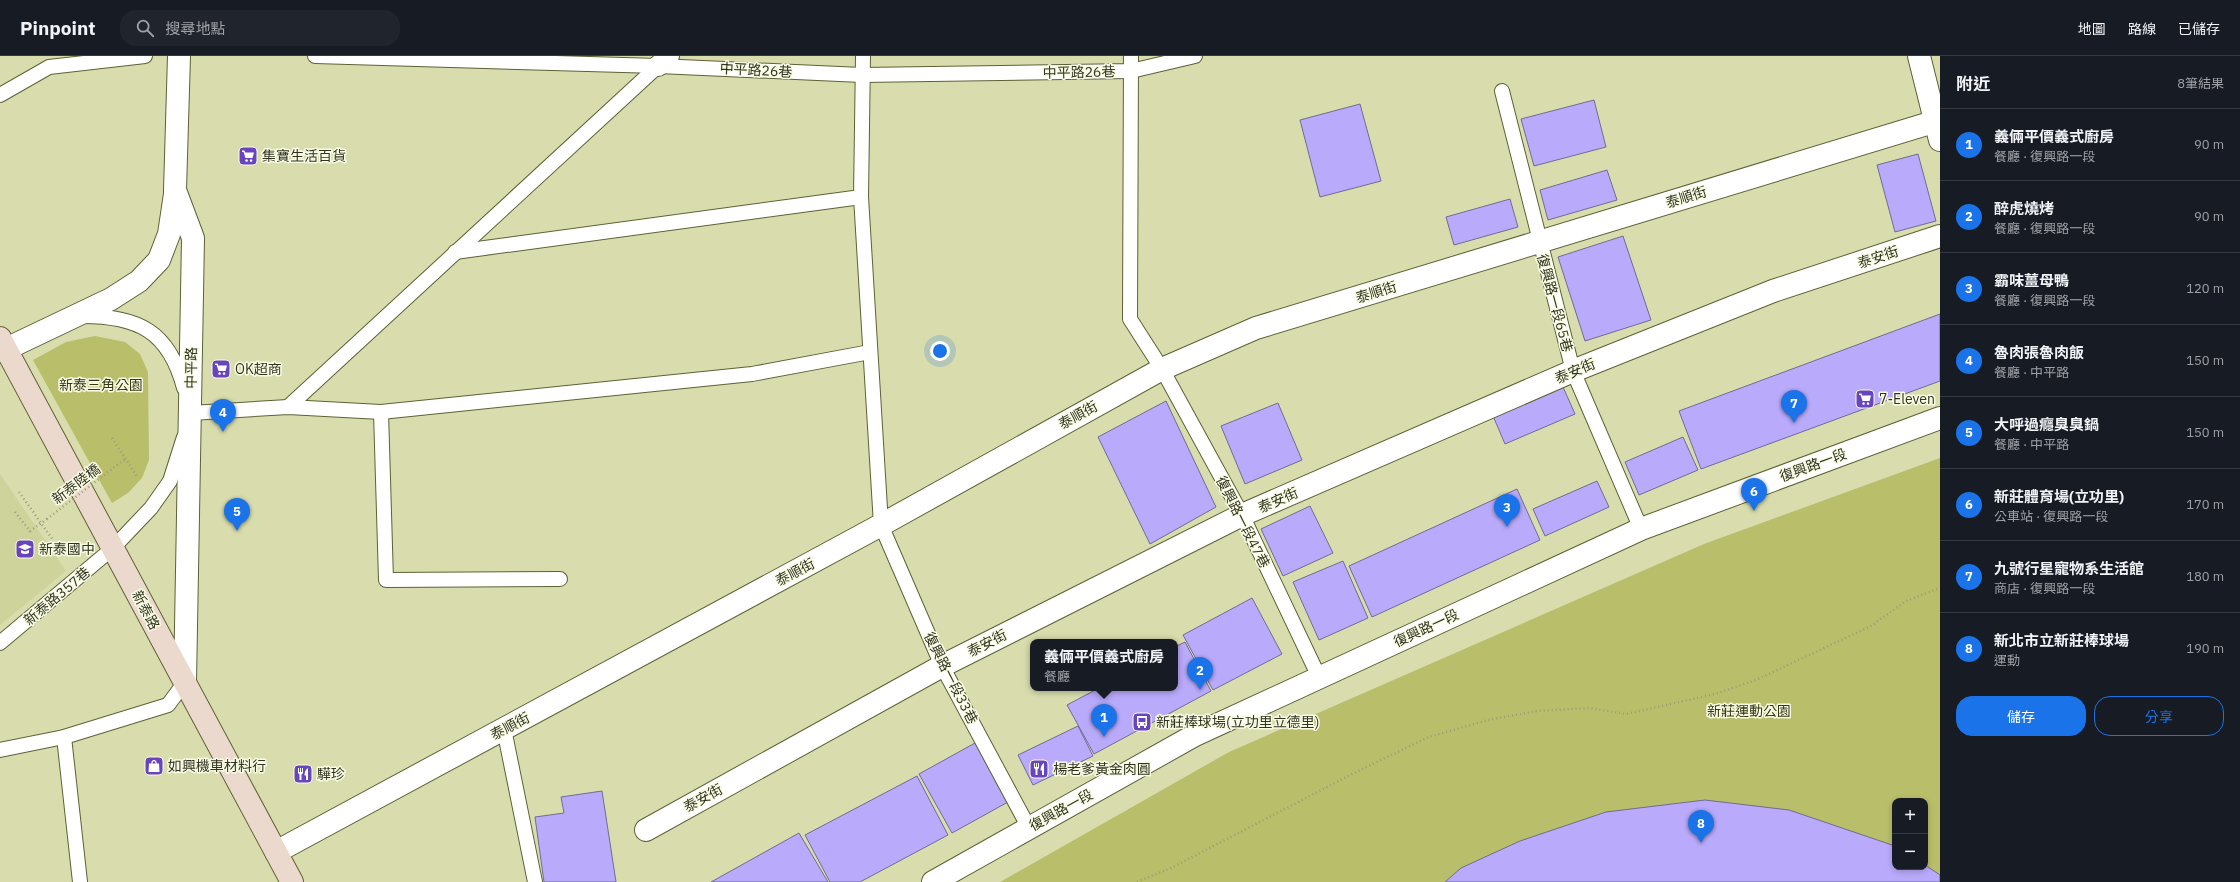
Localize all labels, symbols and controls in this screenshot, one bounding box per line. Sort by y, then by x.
search box [120,10,400,46]
text: Pinpoint [20,16,96,40]
icon: search [134,17,156,39]
text: 搜尋地點 [166,19,226,38]
text: 地圖 [2078,20,2106,38]
text: 路線 [2128,20,2156,38]
text: 已儲存 [2178,20,2220,38]
street label: 中平路26巷 [719,59,793,81]
street label: 中平路26巷 [1042,62,1116,82]
text: 附近 [1956,73,1990,95]
text: 8筆結果 [2177,75,2224,92]
text: 義倆平價義式廚房 [1994,127,2114,146]
text: 1 [1965,136,1973,153]
text: 90 m [2194,136,2224,153]
supermarket icon: 集寶生活百貨 [237,145,259,167]
place label: 集寶生活百貨 [262,147,346,165]
text: 餐廳 · 復興路一段 [1994,148,2095,165]
street label: 泰順街 [1663,182,1709,212]
text: 醉虎燒烤 [1994,199,2054,218]
text: 2 [1965,208,1973,225]
text: 90 m [2194,208,2224,225]
text: 餐廳 · 復興路一段 [1994,220,2095,237]
street label: 泰安街 [1855,242,1901,272]
street label: 復興路一段65巷 [1533,252,1577,354]
text: 霸味薑母鴨 [1994,271,2069,290]
street label: 泰順街 [1353,277,1399,307]
text: 3 [1965,280,1973,297]
text: 120 m [2186,280,2224,297]
text: 餐廳 · 復興路一段 [1994,292,2095,309]
your location [930,341,950,361]
text: 魯肉張魯肉飯 [1994,343,2084,362]
street label: 中平路 [182,347,200,389]
text: 4 [1965,352,1973,369]
text: 150 m [2186,352,2224,369]
street label: 泰安街 [1552,355,1598,387]
supermarket icon: OK超商 [210,358,232,380]
place label: OK超商 [235,360,282,378]
text: 餐廳 · 中平路 [1994,364,2069,381]
park label: 新泰三角公園 [59,376,143,394]
supermarket icon: 7-Eleven [1854,388,1876,410]
pin: 7 [1781,390,1807,423]
place label: 7-Eleven [1879,390,1935,408]
street label: 泰順街 [1055,397,1101,433]
pin: 4 [210,399,236,432]
text: 大呼過癮臭臭鍋 [1994,415,2099,434]
text: 5 [1965,424,1973,441]
text: 150 m [2186,424,2224,441]
text: 餐廳 · 中平路 [1994,436,2069,453]
street label: 復興路一段 [1777,445,1849,485]
street label: 新泰陸橋 [48,460,104,508]
street label: 復興路一段47巷 [1212,473,1274,571]
pin: 6 [1741,478,1767,511]
street label: 泰安街 [1255,483,1301,517]
text: 新莊體育場(立功里) [1994,487,2124,506]
pin: 3 [1494,494,1520,527]
text: 6 [1965,496,1973,513]
text: 170 m [2186,496,2224,513]
pin: 5 [224,498,250,531]
text: 公車站 · 復興路一段 [1994,508,2108,525]
school or university icon: 新泰國中 [14,538,36,560]
place label: 新泰國中 [39,540,95,558]
street label: 泰順街 [772,554,818,590]
text: 九號行星寵物系生活館 [1994,559,2144,578]
street label: 新泰路357巷 [20,563,94,629]
text: 7 [1965,568,1973,585]
text: 180 m [2186,568,2224,585]
text: 商店 · 復興路一段 [1994,580,2095,597]
street label: 新泰路 [128,587,164,633]
street label: 復興路一段 [1390,605,1462,651]
street label: 泰安街 [964,625,1010,661]
street label: 復興路一段33巷 [920,629,982,727]
text: 新北市立新莊棒球場 [1994,631,2129,650]
popup [1030,639,1178,691]
text: 8 [1965,640,1973,657]
text: 190 m [2186,640,2224,657]
text: 義倆平價義式廚房 [1044,647,1164,666]
text: 運動 [1994,652,2020,669]
pin: 2 [1187,657,1213,690]
text: 餐廳 [1044,668,1070,685]
button: 儲存 [1956,696,2086,736]
button: 分享 [2094,696,2224,736]
park label: 新莊運動公園 [1707,702,1791,720]
pin: 1 [1091,704,1117,737]
street label: 泰順街 [487,708,533,744]
bus stop icon: 新莊棒球場(立功里立德里) [1131,711,1153,733]
place label: 新莊棒球場(立功里立德里) [1156,713,1319,731]
shop icon: 如興機車材料行 [143,755,165,777]
place label: 如興機車材料行 [168,757,266,775]
restaurant icon: 楊老爹黃金肉圓 [1028,758,1050,780]
place label: 楊老爹黃金肉圓 [1053,760,1151,778]
restaurant icon: 驊珍 [292,763,314,785]
place label: 驊珍 [317,765,345,783]
street label: 泰安街 [680,780,726,816]
street label: 復興路一段 [1026,785,1096,835]
map controls [1892,798,1928,870]
button: + [1892,798,1928,834]
pin: 8 [1688,810,1714,843]
button: − [1892,834,1928,870]

